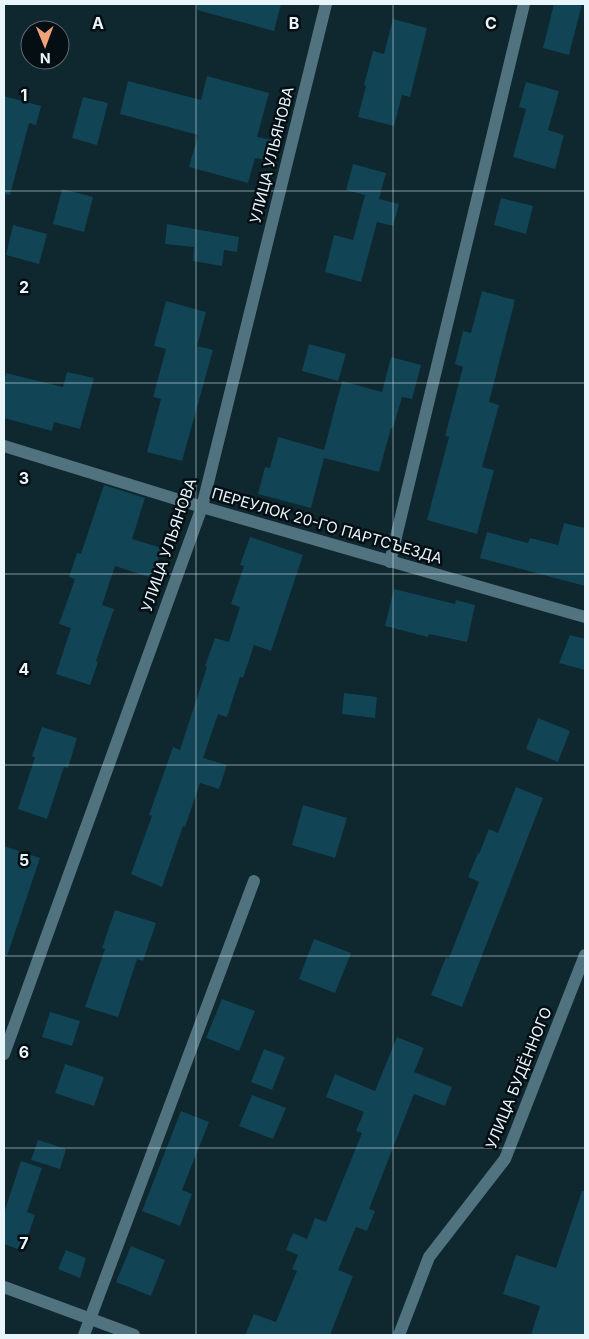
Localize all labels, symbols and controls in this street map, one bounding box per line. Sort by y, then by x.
text: A [92,13,104,33]
text: B [289,13,299,33]
text: C [485,13,497,33]
north arrow [20,20,70,70]
text: N [40,50,51,67]
text: 1 [21,85,27,105]
street label: УЛИЦА УЛЬЯНОВА [245,85,298,225]
text: 2 [19,277,29,297]
text: 3 [19,468,29,488]
street label: УЛИЦА УЛЬЯНОВА [137,475,200,614]
street label: ПЕРЕУЛОК 20-ГО ПАРТСЪЕЗДА [210,483,445,568]
text: 4 [19,659,30,679]
text: 5 [19,850,29,870]
street label: УЛИЦА БУДЁННОГО [481,1004,556,1151]
text: 6 [19,1042,29,1062]
text: 7 [19,1233,29,1253]

